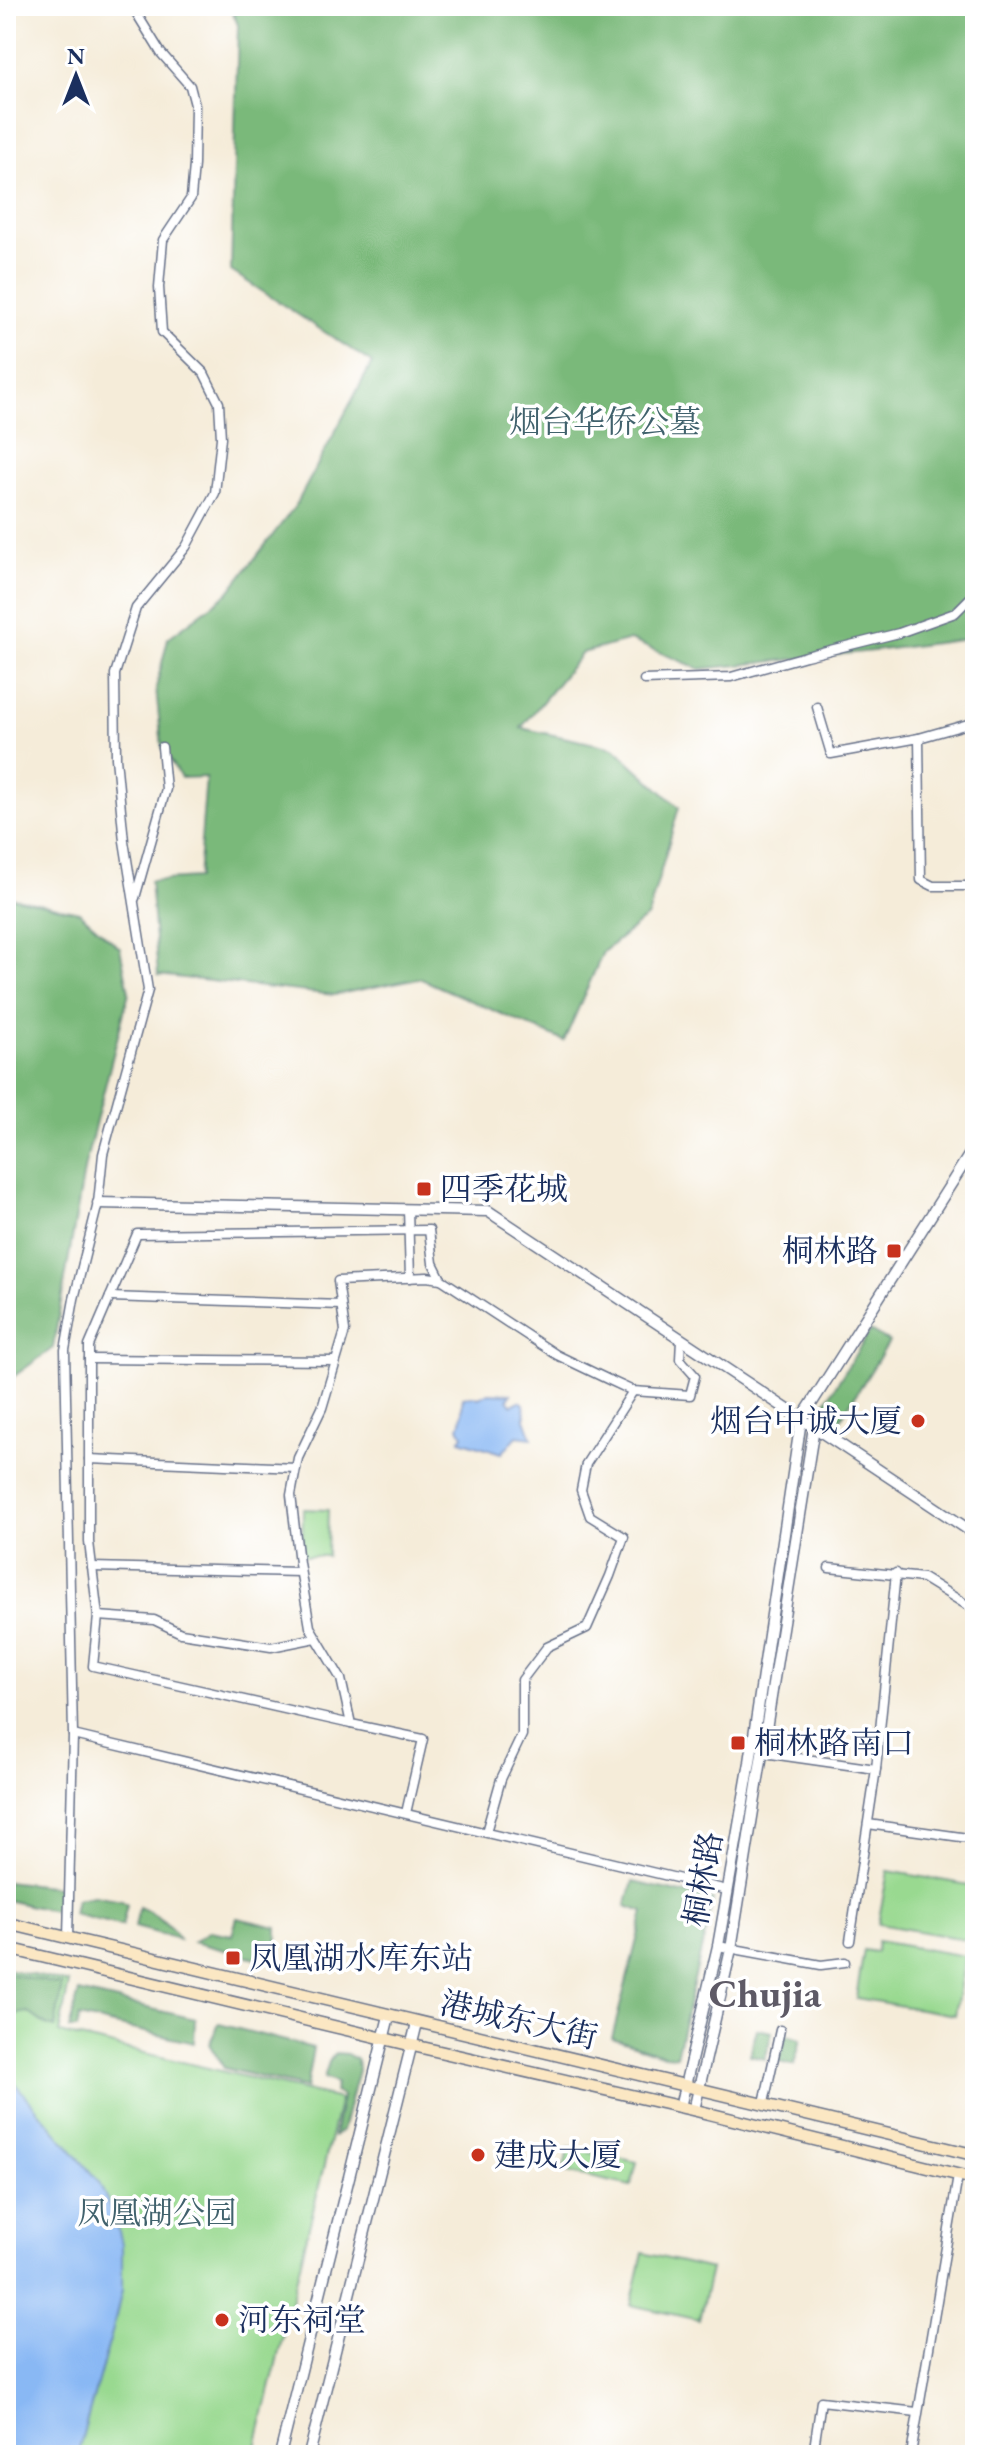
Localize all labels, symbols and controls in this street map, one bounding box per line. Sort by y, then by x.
north arrow [36,36,116,116]
text: N [67,42,85,71]
park label: 烟台华侨公墓 [509,401,701,443]
place label: 四季花城 [440,1168,568,1210]
marker: 四季花城 [415,1180,433,1198]
place label: 桐林路 [782,1230,878,1272]
marker: 桐林路 [885,1242,903,1260]
place label: 烟台中诚大厦 [710,1400,902,1442]
marker: 烟台中诚大厦 [909,1412,927,1430]
place label: 桐林路南口 [754,1722,914,1764]
marker: 桐林路南口 [729,1734,747,1752]
street label: 桐林路 [674,1828,732,1930]
place label: 凤凰湖水库东站 [249,1937,473,1979]
marker: 凤凰湖水库东站 [224,1949,242,1967]
district label: Chujia [709,1967,822,2019]
street label: 港城东大街 [436,1982,602,2058]
place label: 建成大厦 [494,2134,622,2176]
marker: 建成大厦 [469,2146,487,2164]
park label: 凤凰湖公园 [77,2192,237,2234]
place label: 河东祠堂 [238,2299,366,2341]
marker: 河东祠堂 [213,2311,231,2329]

